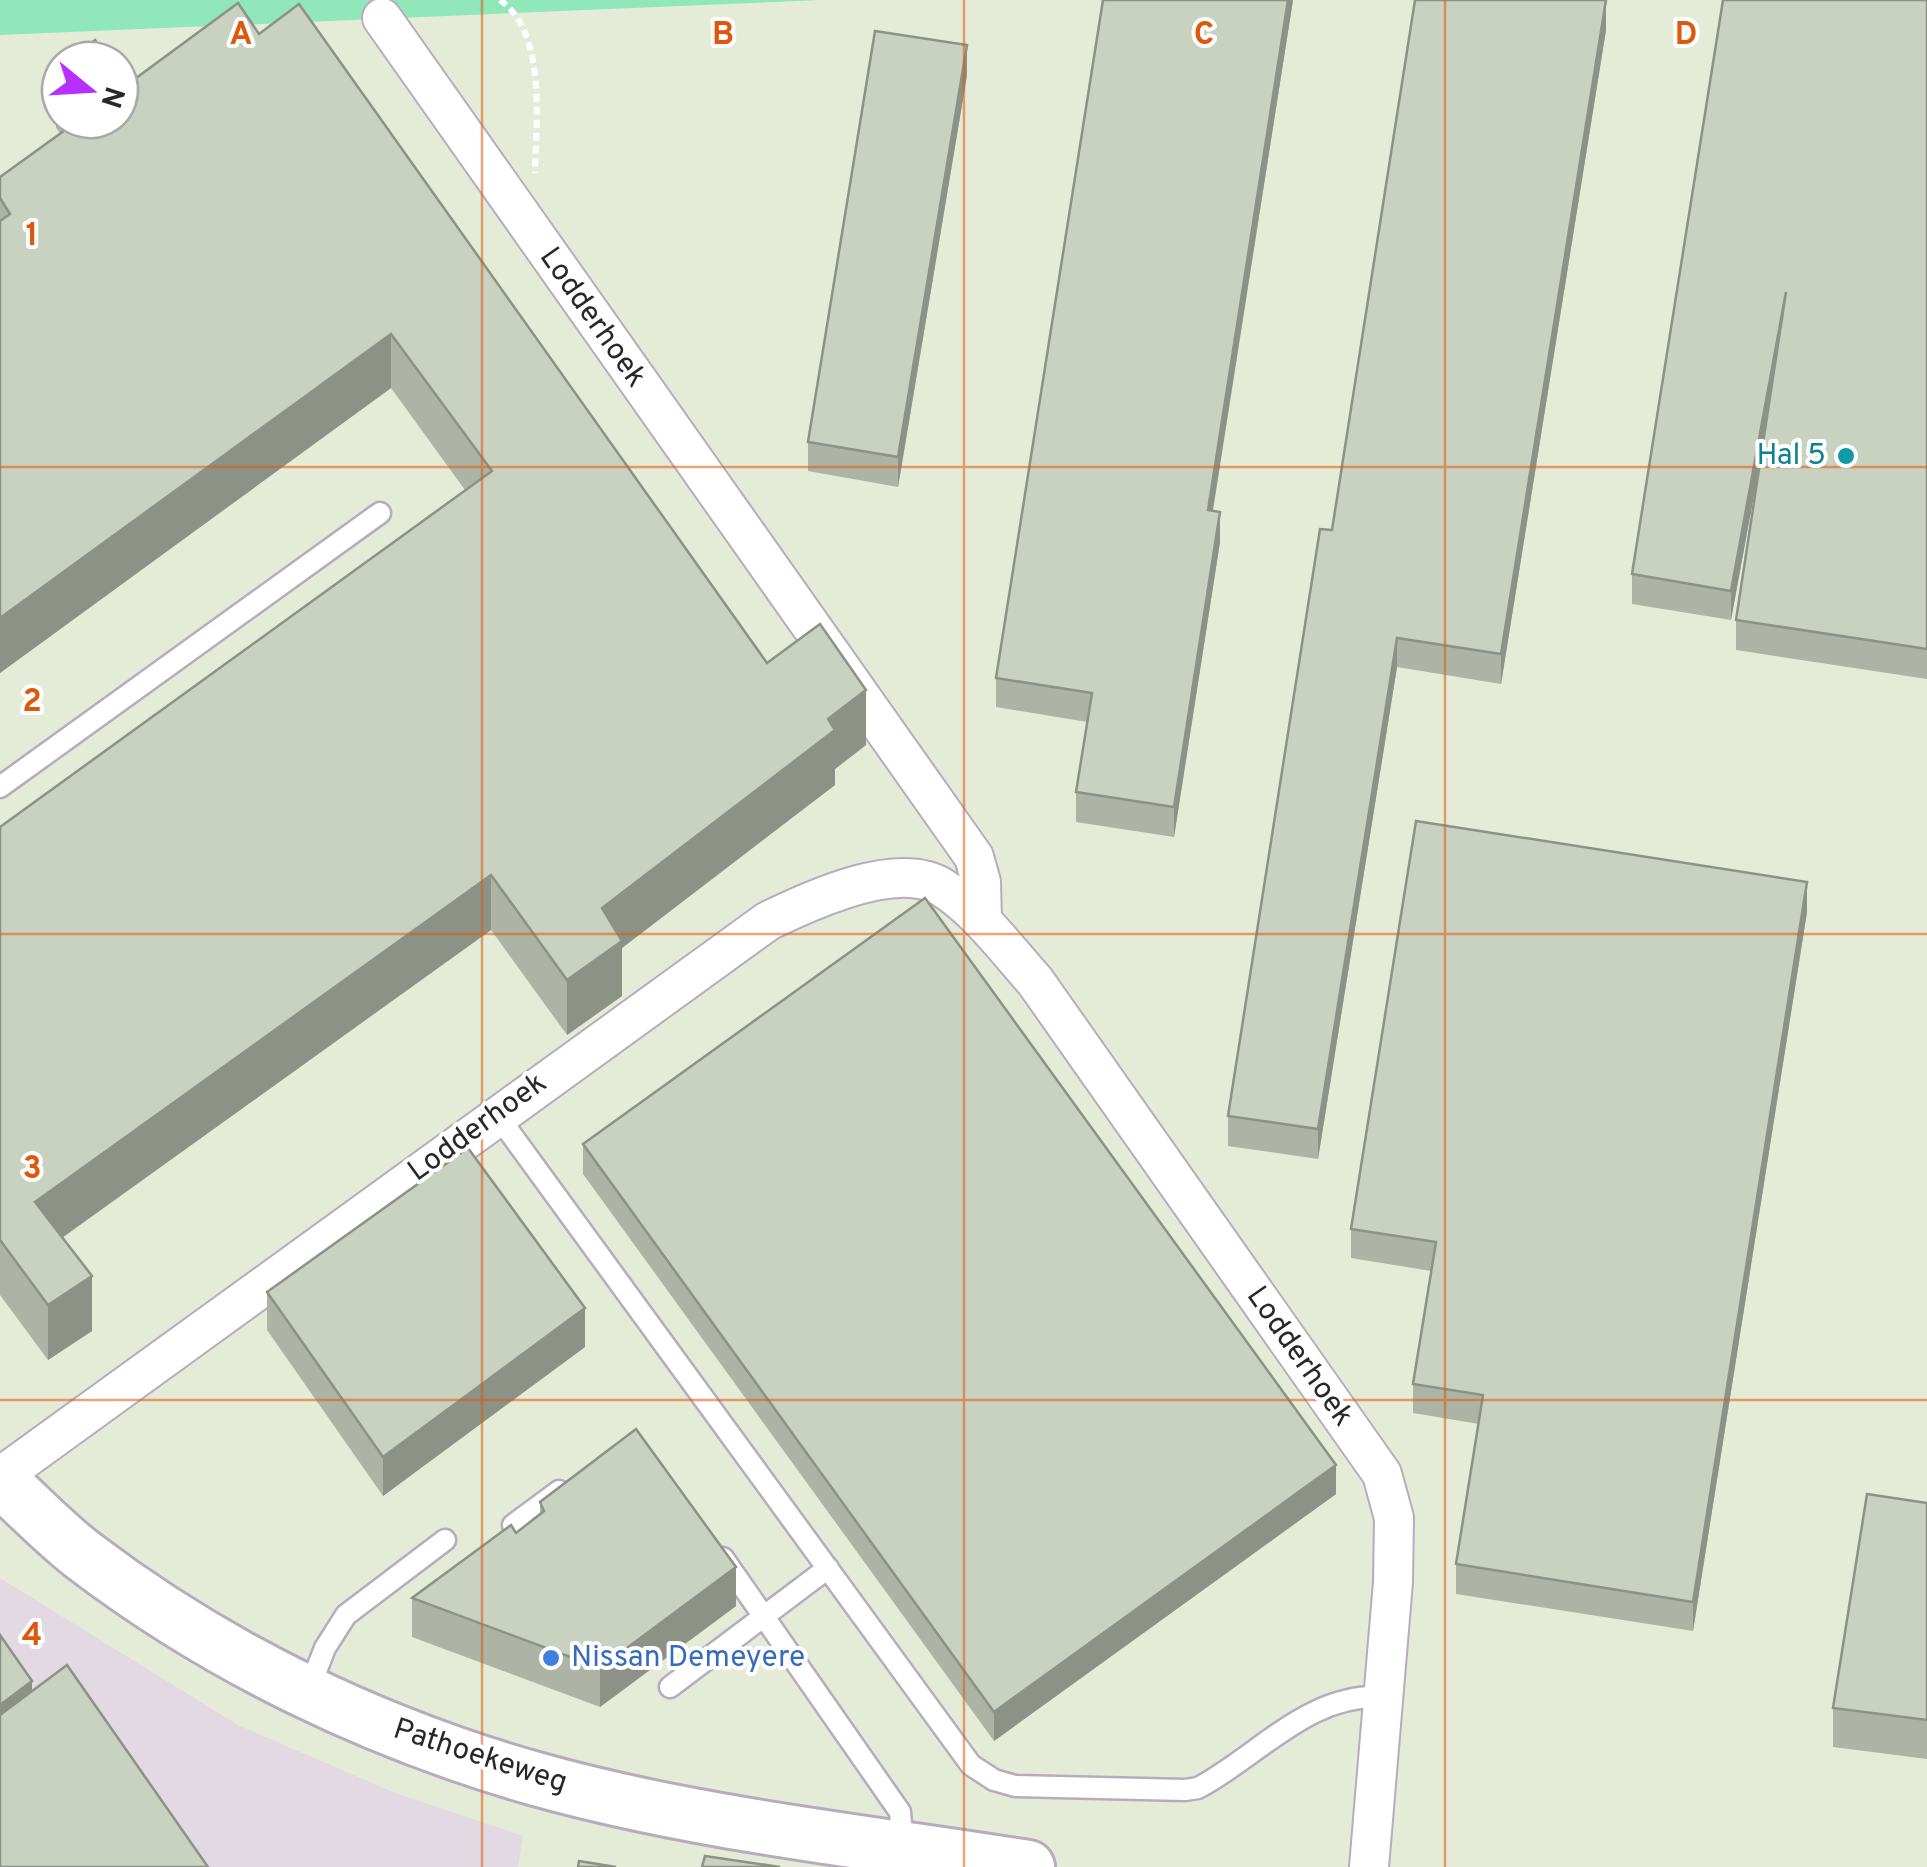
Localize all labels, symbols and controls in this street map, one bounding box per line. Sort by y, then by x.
text: A [230,16,252,56]
text: B [712,16,734,56]
text: C [1194,16,1214,56]
text: D [1675,16,1697,56]
north arrow [40,40,140,140]
text: N [91,82,131,112]
text: 1 [26,217,38,257]
street label: Lodderhoek [530,241,654,395]
place label: Hal 5 [1757,438,1826,475]
marker: Hal 5 [1835,445,1857,467]
text: 2 [22,683,42,723]
street label: Lodderhoek [401,1065,555,1191]
text: 3 [22,1150,42,1190]
street label: Lodderhoek [1237,1280,1361,1434]
text: 4 [22,1617,42,1657]
place label: Nissan Demeyere [571,1640,805,1677]
marker: Nissan Demeyere [540,1647,562,1669]
street label: Pathoekeweg [388,1711,572,1803]

